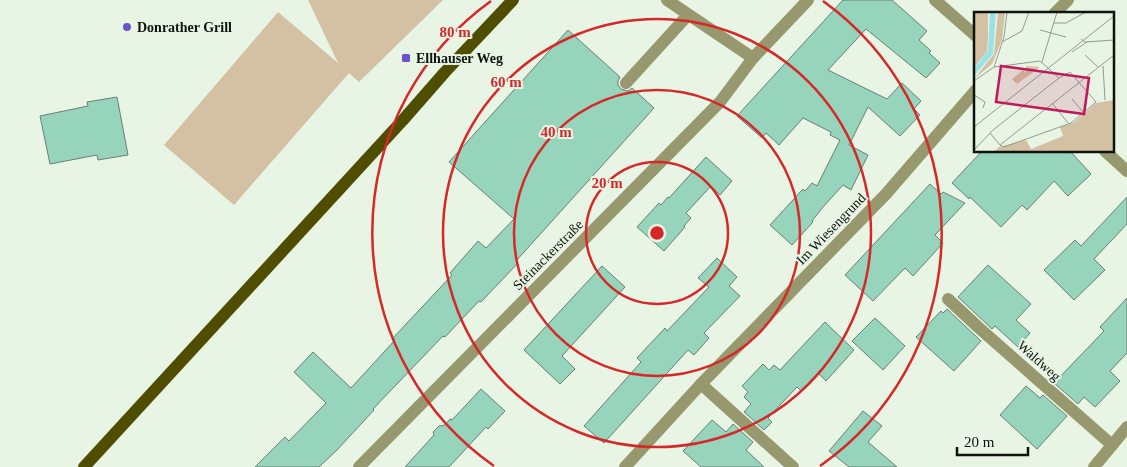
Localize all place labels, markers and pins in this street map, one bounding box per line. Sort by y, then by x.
place label: Donrather Grill [137,20,232,35]
marker: Donrather Grill [121,21,133,33]
place label: Ellhauser Weg [416,51,503,66]
marker: Ellhauser Weg [400,52,412,64]
centre of rings [648,224,666,242]

